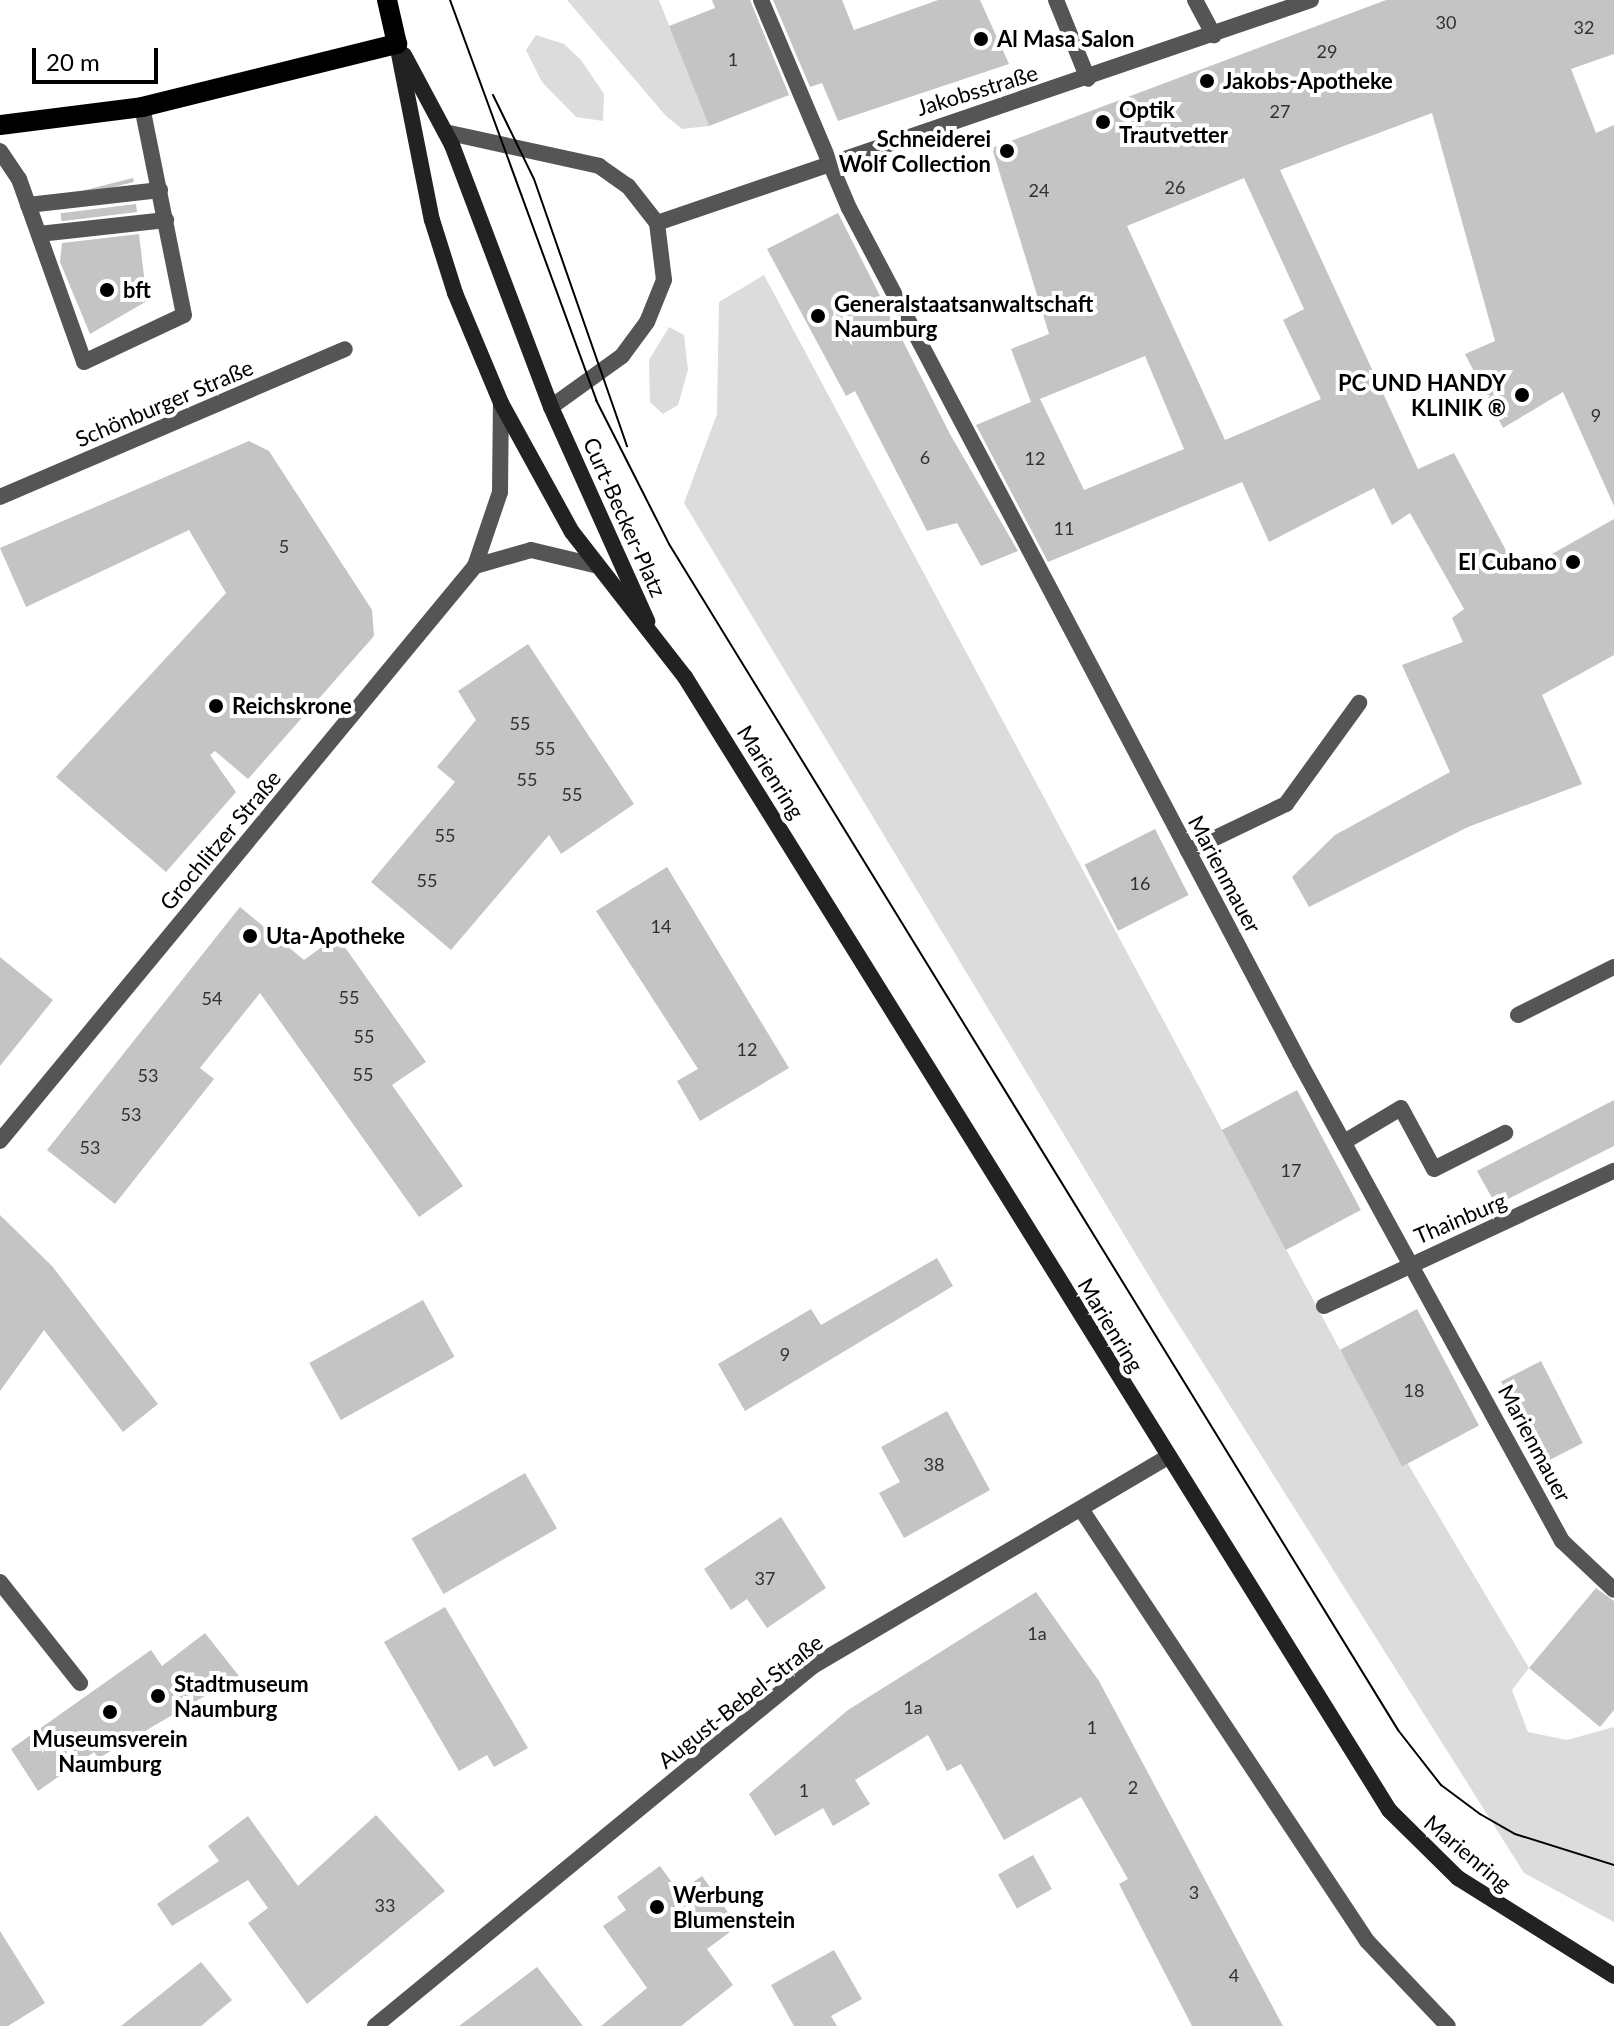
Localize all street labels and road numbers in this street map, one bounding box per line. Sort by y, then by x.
street label: Jakobsstraße [913,59,1041,121]
street label: Schönburger Straße [71,354,257,452]
street label: Curt-Becker-Platz [578,433,672,601]
street label: Marienring [732,720,810,824]
street label: Grochlitzer Straße [154,765,286,915]
street label: Marienmauer [1183,811,1267,937]
street label: Thainburg [1410,1187,1510,1249]
street label: Marienring [1073,1273,1149,1377]
street label: Marienmauer [1493,1380,1577,1506]
street label: August-Bebel-Straße [652,1629,828,1773]
street label: Marienring [1419,1809,1517,1897]

